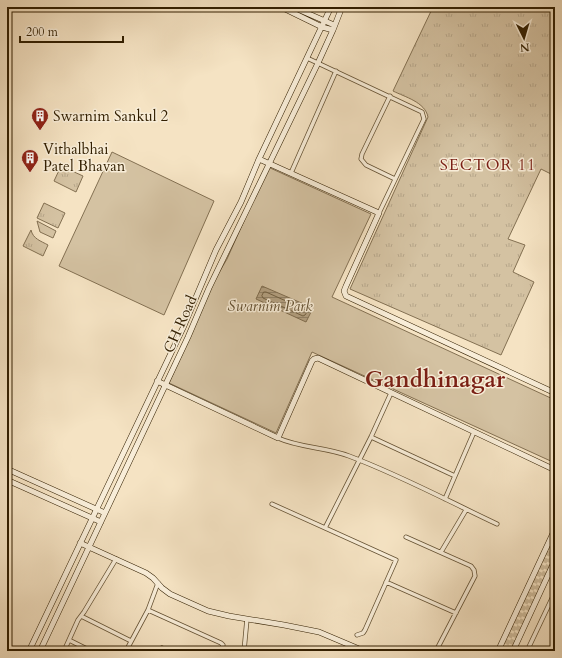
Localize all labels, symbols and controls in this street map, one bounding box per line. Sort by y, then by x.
scale bar [20,18,123,44]
north arrow [504,18,544,58]
text: 200 m [26,24,59,40]
text: N [519,40,530,55]
building icon: Swarnim Sankul 2 [30,106,50,131]
place label: Swarnim Sankul 2 [53,106,169,126]
place label: Vithalbhai Patel Bhavan [43,139,126,176]
building icon: Vithalbhai Patel Bhavan [20,148,40,173]
district label: SECTOR 11 [440,154,536,176]
street label: CH Road [158,292,202,356]
park label: Swarnim Park [227,296,313,316]
district label: Gandhinagar [365,364,506,395]

